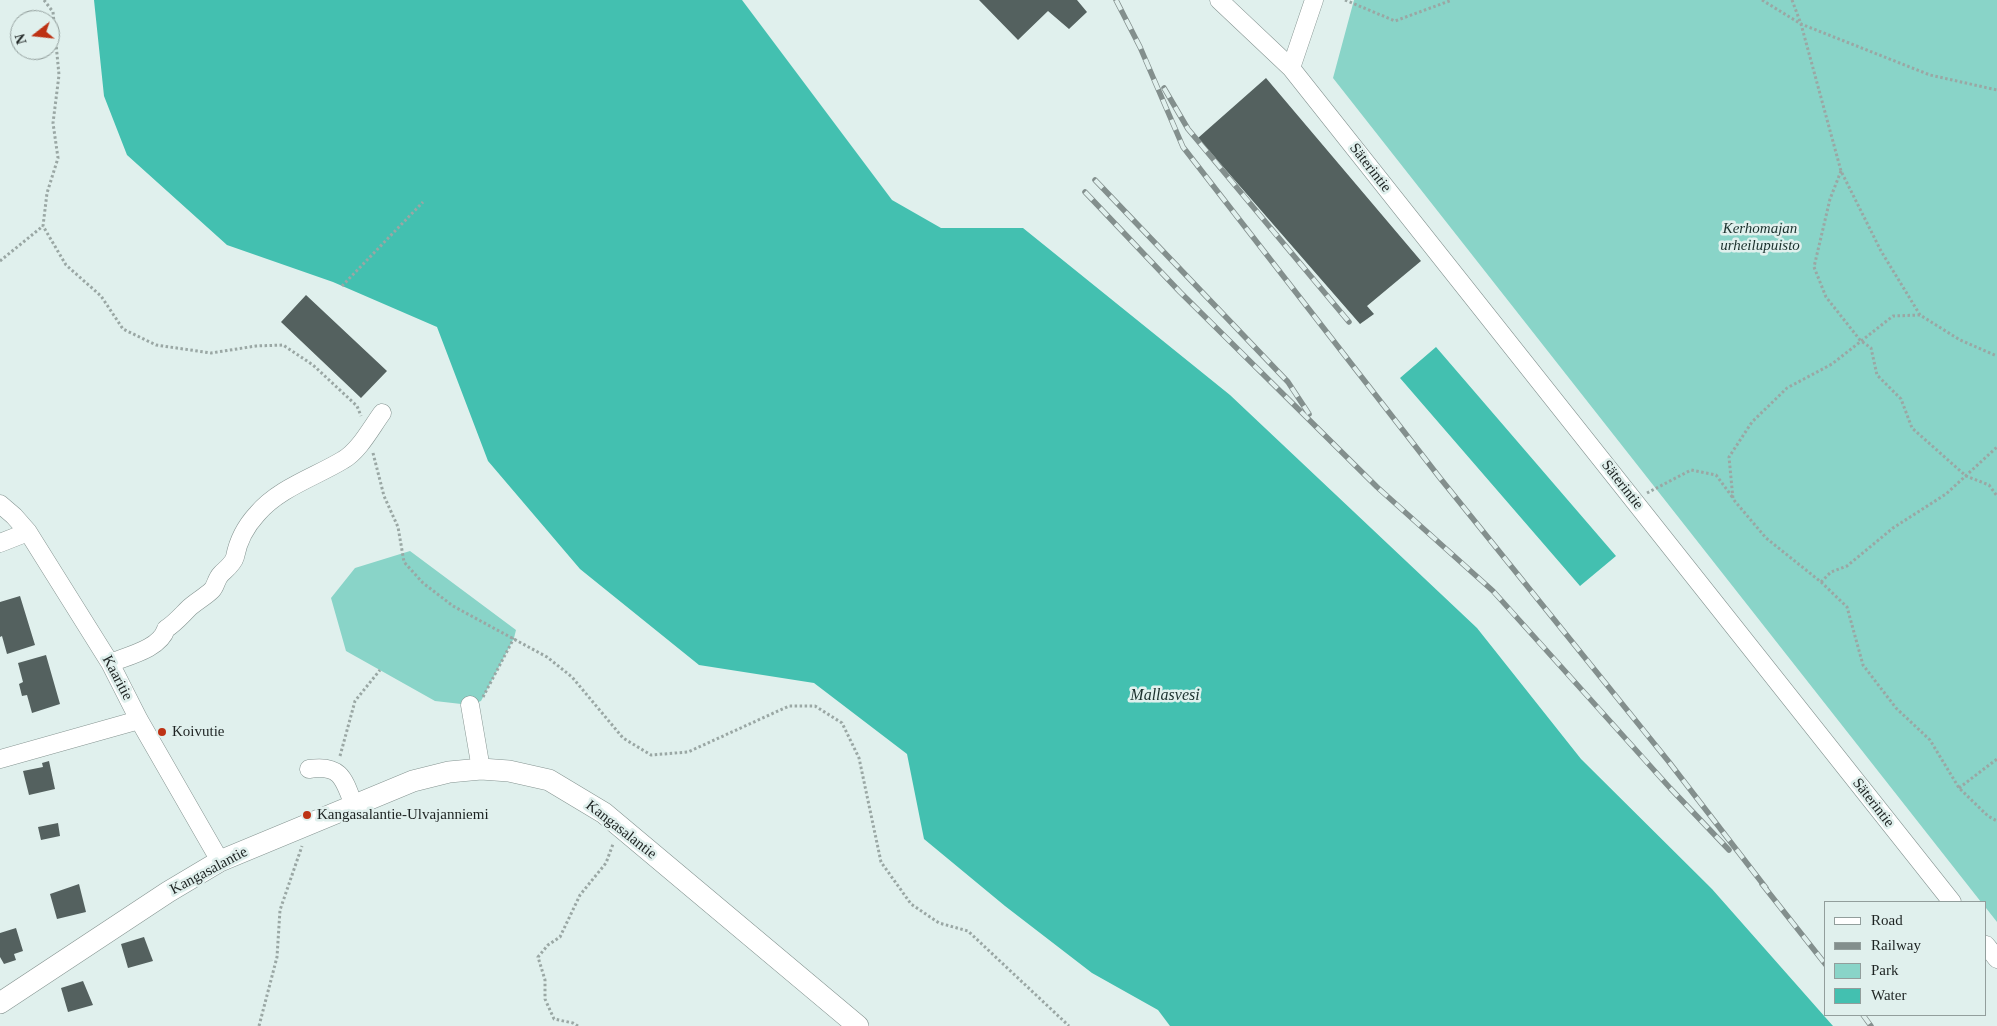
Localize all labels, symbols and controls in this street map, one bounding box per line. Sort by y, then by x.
north arrow [10,10,60,60]
text: N [12,32,30,46]
street label: Säterintie [1345,140,1395,196]
park label: Kerhomajan urheilupuisto [1720,220,1800,255]
street label: Säterintie [1597,457,1647,513]
street label: Kaaritie [98,652,136,704]
water label: Mallasvesi [1130,686,1200,706]
place label: Koivutie [172,723,224,741]
marker: Koivutie [156,726,168,738]
street label: Säterintie [1848,775,1898,831]
street label: Kangasalantie [582,797,660,863]
place label: Kangasalantie-Ulvajanniemi [317,806,489,824]
marker: Kangasalantie-Ulvajanniemi [301,809,313,821]
street label: Kangasalantie [167,843,251,899]
legend [1824,901,1987,1016]
text: Road [1871,912,1903,928]
text: Railway [1871,937,1921,953]
text: Park [1871,962,1899,978]
text: Water [1871,987,1906,1003]

